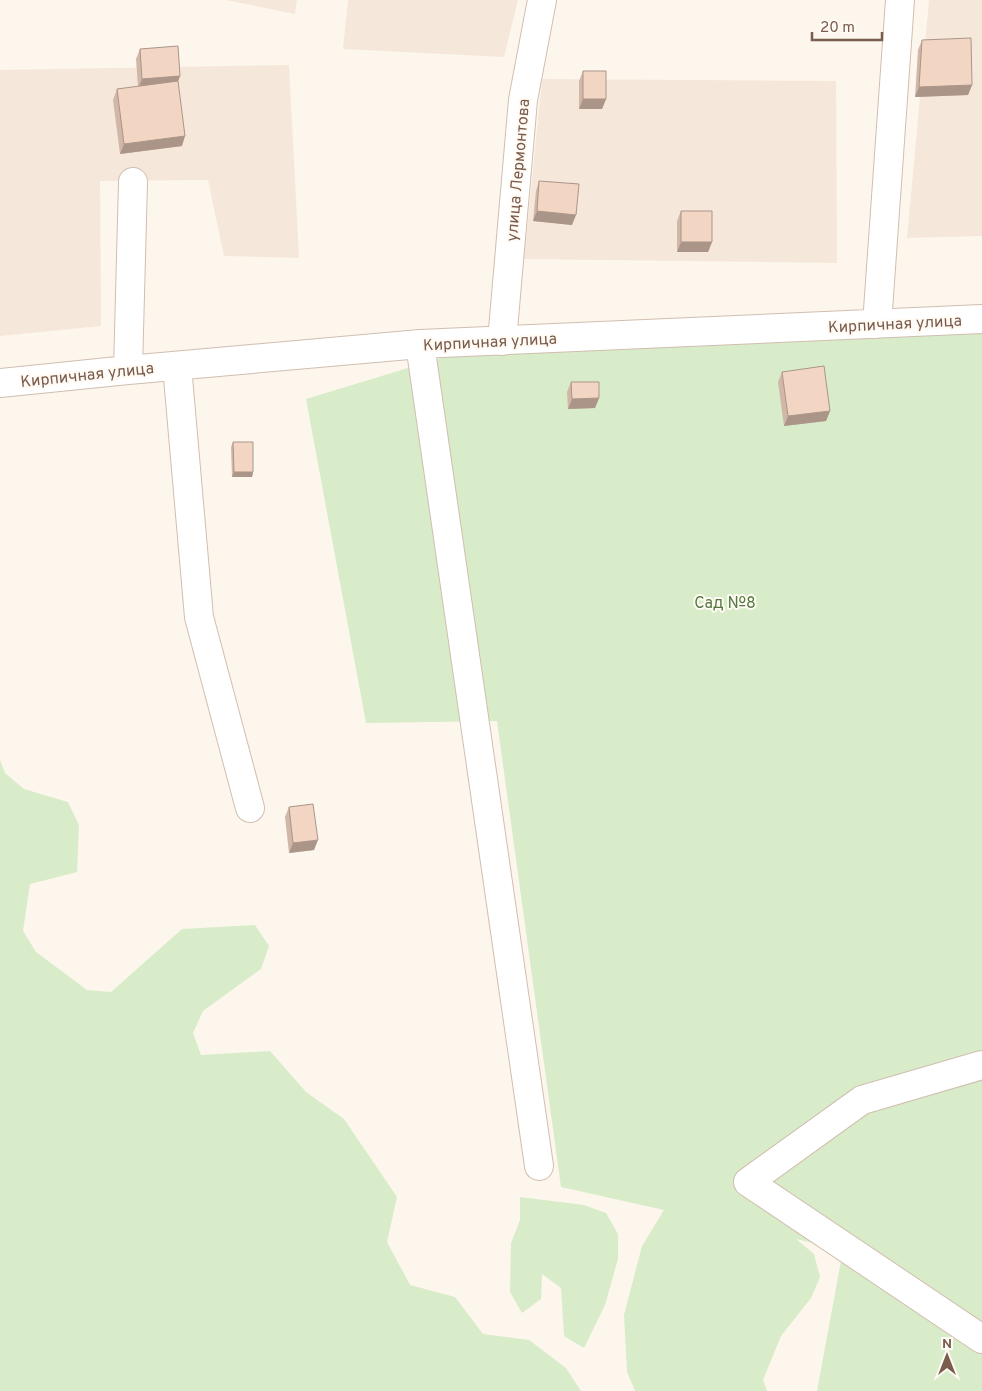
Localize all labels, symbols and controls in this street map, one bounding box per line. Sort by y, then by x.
scale bar [812,10,882,42]
text: 20 m [820,19,855,38]
street label: улица Лермонтова [503,98,535,242]
street label: Кирпичная улица [828,312,963,338]
street label: Кирпичная улица [423,330,558,356]
street label: Кирпичная улица [19,359,155,393]
park label: Сад №8 [694,594,756,614]
north arrow [922,1331,972,1381]
text: N [942,1336,952,1353]

